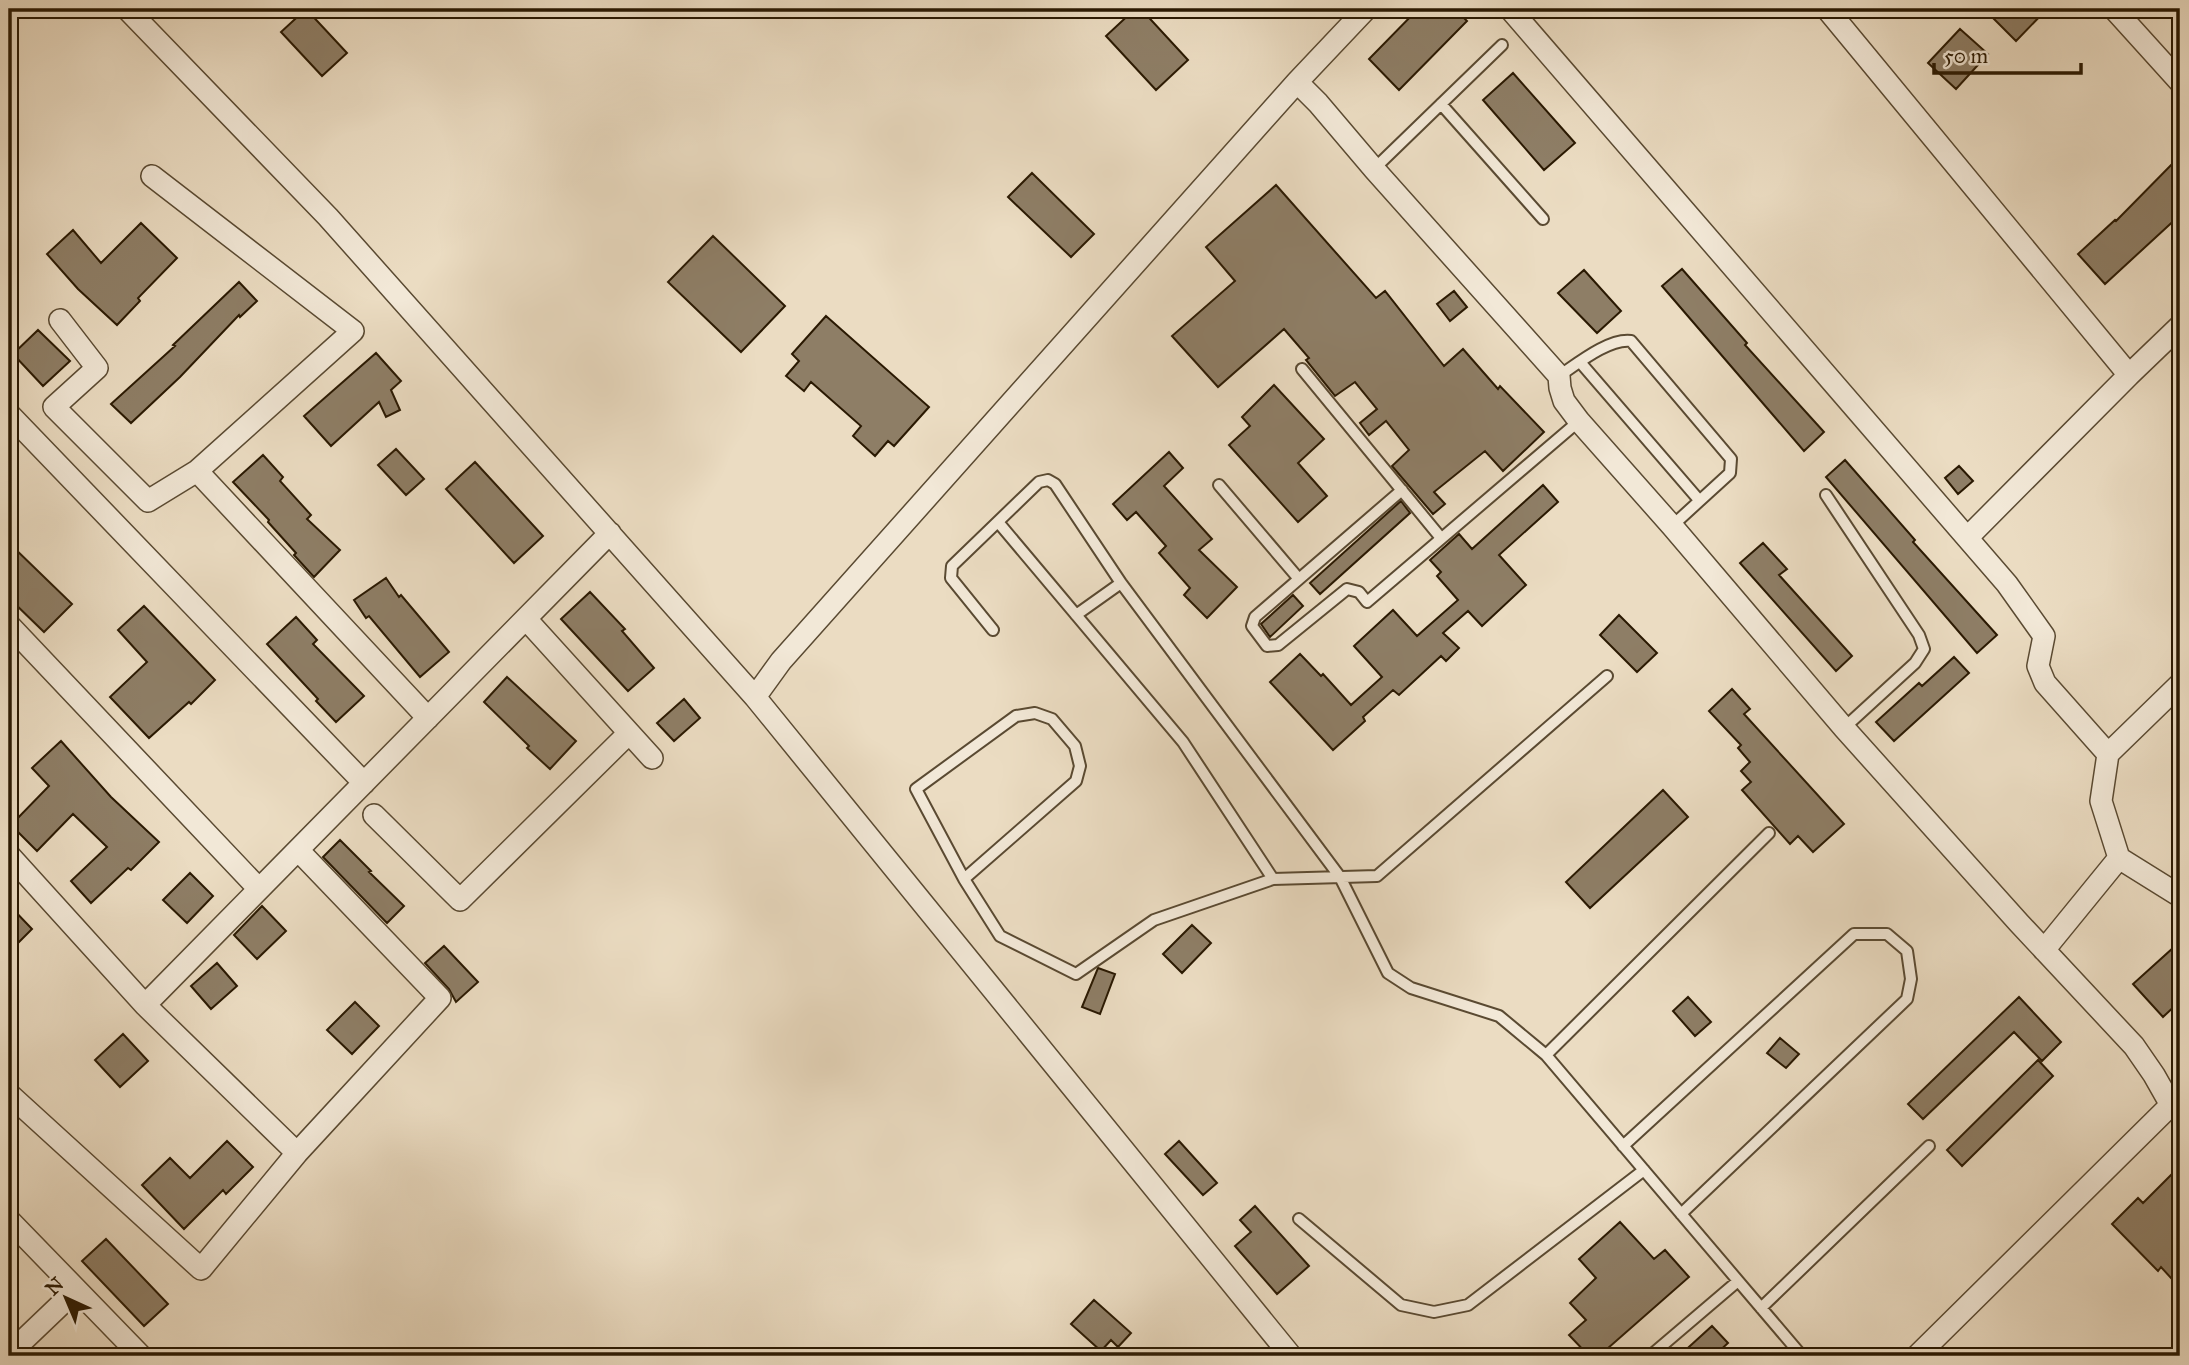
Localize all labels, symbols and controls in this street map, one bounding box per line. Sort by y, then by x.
scale bar [1934,32,2080,76]
text: 50 m [1944,43,1989,69]
north arrow [32,1264,102,1334]
text: N [41,1272,68,1300]

